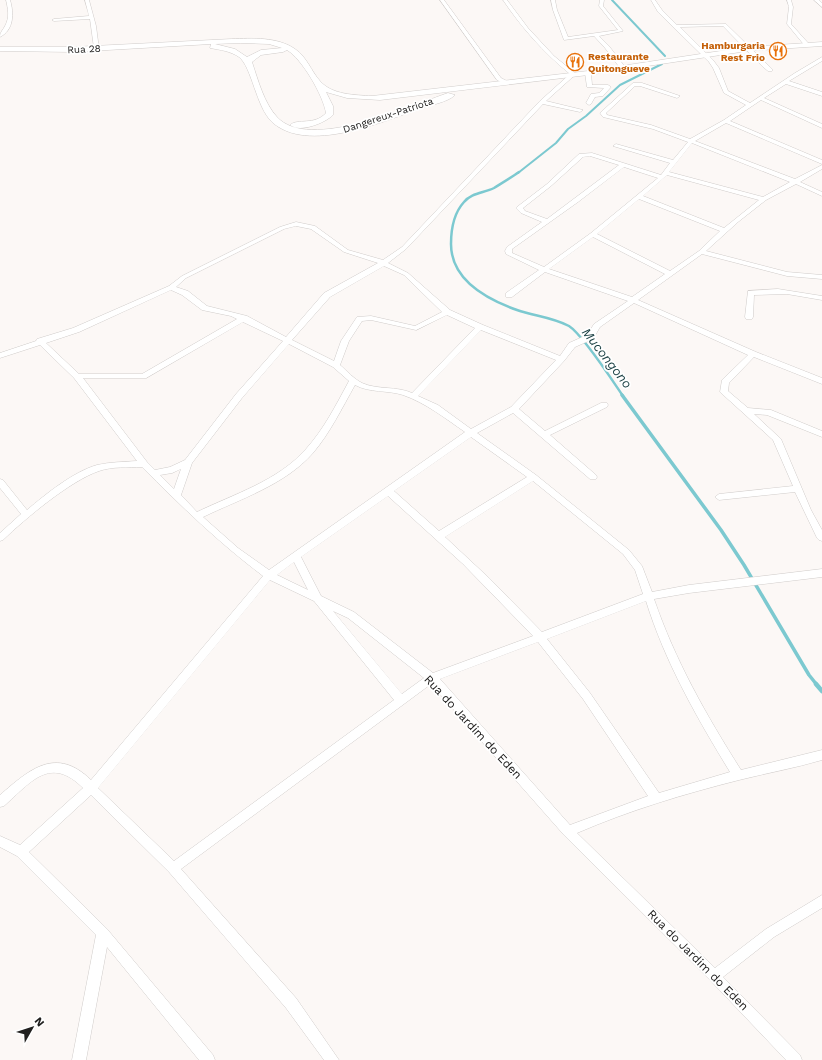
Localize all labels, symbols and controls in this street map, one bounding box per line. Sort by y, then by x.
place label: Hamburgaria Rest Frio [701,40,765,63]
restaurant icon: Hamburgaria Rest Frio [768,41,788,61]
street label: Rua 28 [67,43,101,55]
place label: Restaurante Quitongueve [588,51,650,74]
restaurant icon: Restaurante Quitongueve [565,52,585,72]
street label: Dangereux-Patriota [342,95,435,135]
water label: Mucongono [579,325,635,391]
street label: Rua do Jardim do Eden [421,672,525,782]
street label: Rua do Jardim do Eden [645,907,751,1013]
north arrow [12,1008,52,1048]
text: N [32,1015,47,1029]

